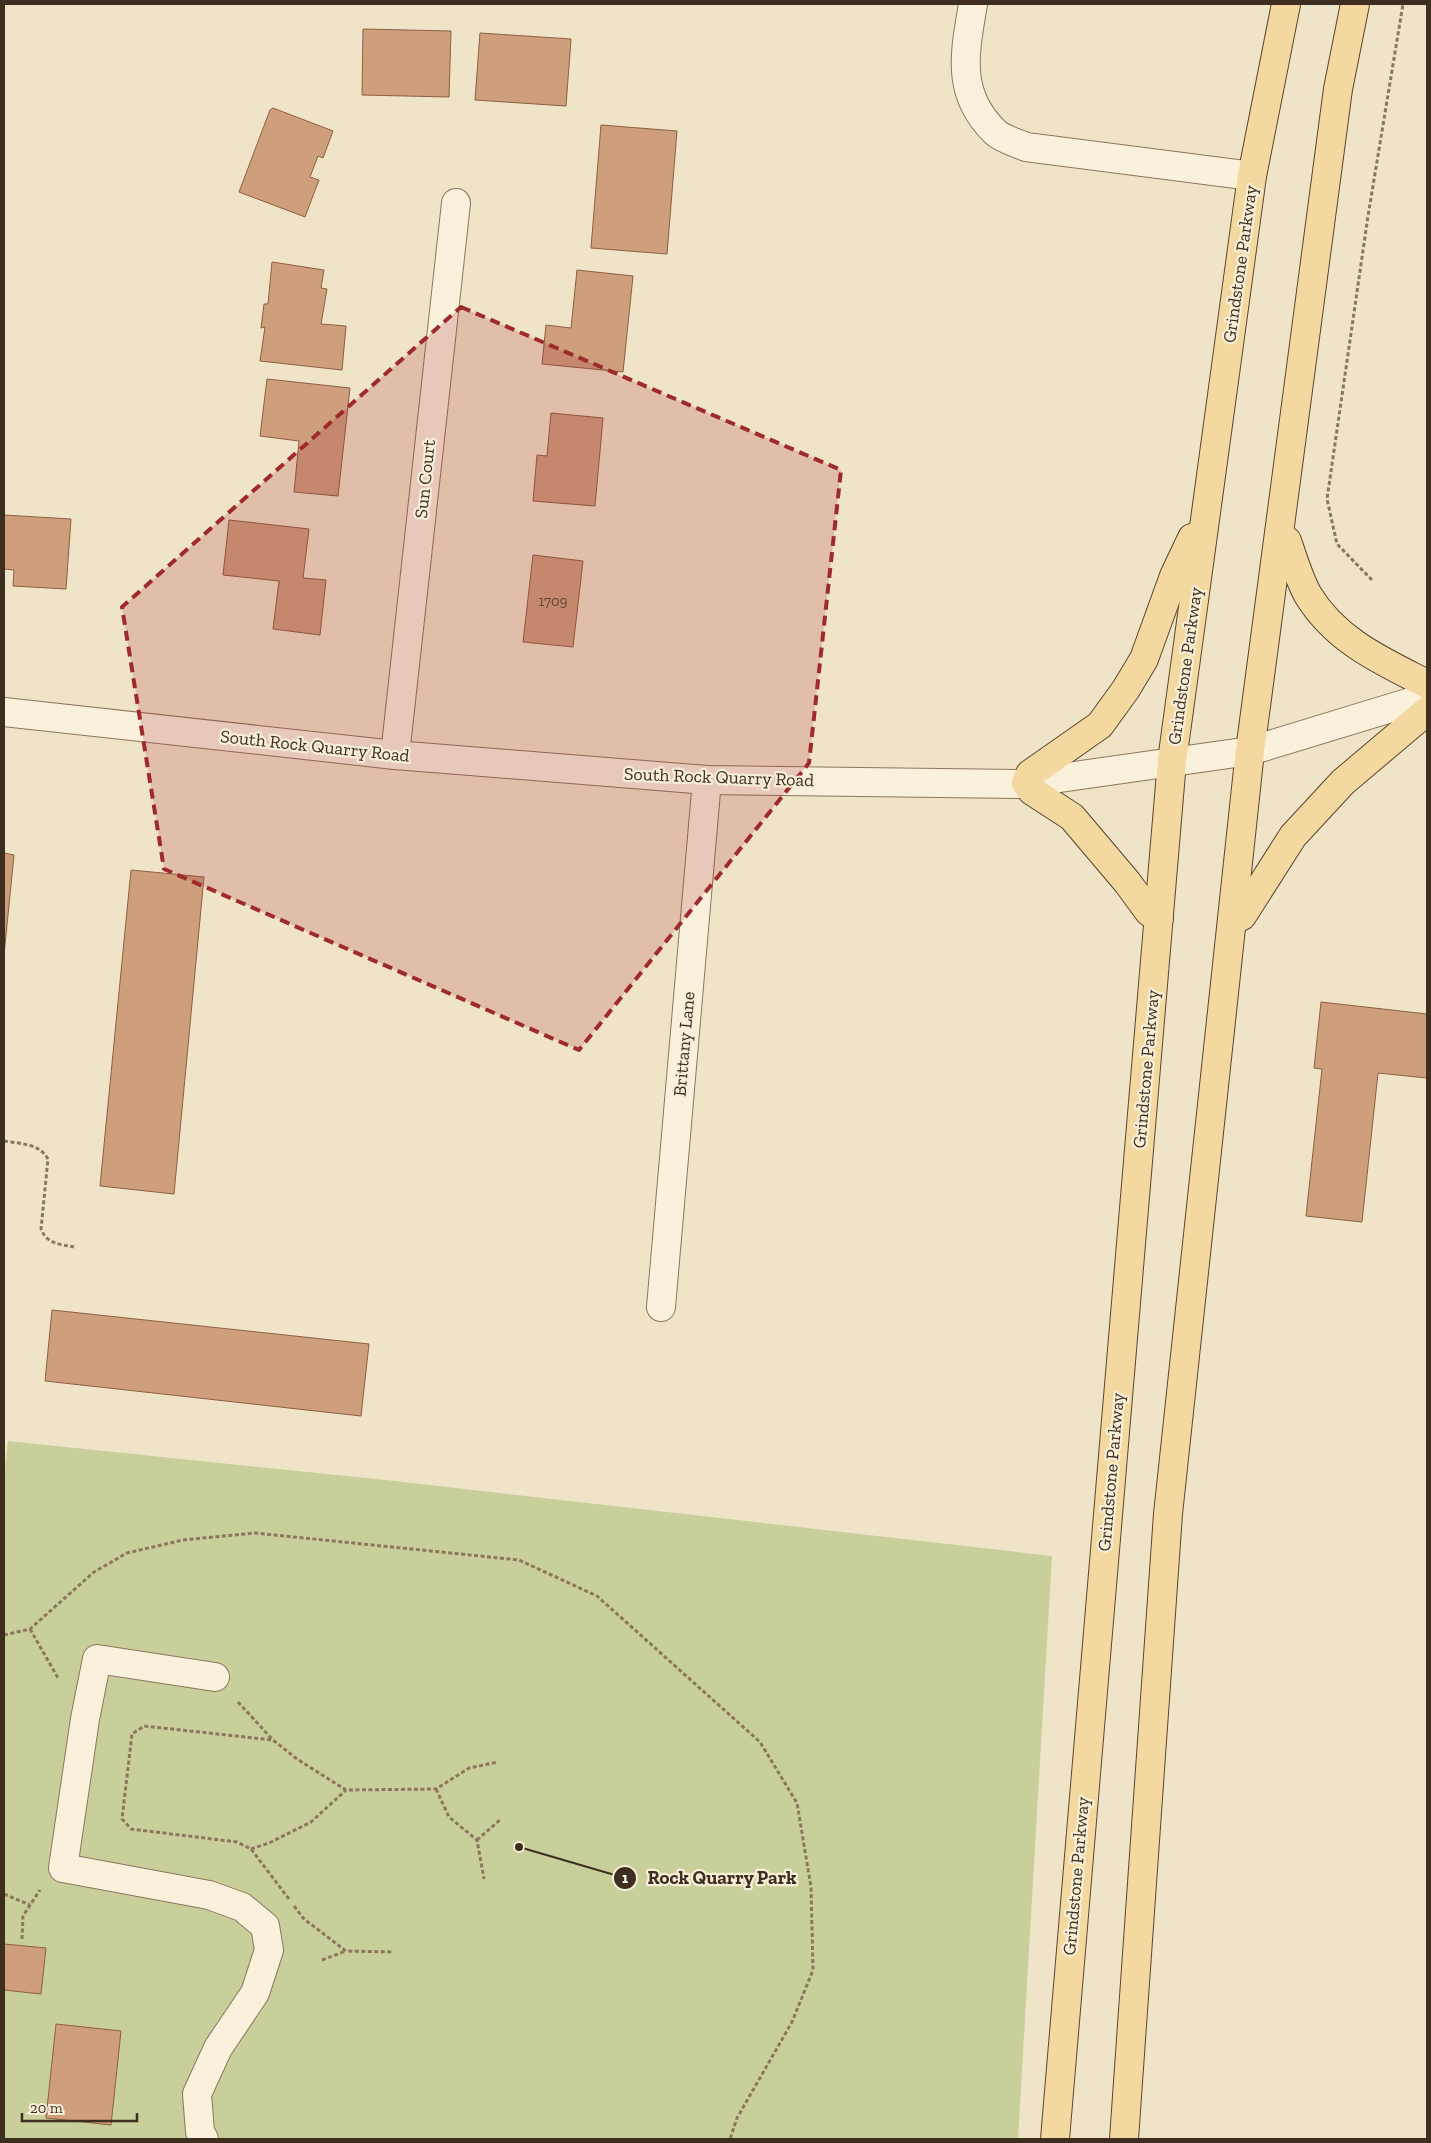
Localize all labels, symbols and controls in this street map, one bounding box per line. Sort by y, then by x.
street label: Grindstone Parkway [1218,183,1262,344]
street label: Sun Court [410,438,440,520]
street label: Grindstone Parkway [1163,585,1207,746]
house number: 1709 [538,592,568,610]
street label: South Rock Quarry Road [219,725,411,767]
street label: South Rock Quarry Road [624,763,815,791]
street label: Grindstone Parkway [1128,988,1164,1149]
street label: Brittany Lane [668,990,700,1098]
street label: Grindstone Parkway [1093,1391,1129,1552]
street label: Grindstone Parkway [1058,1795,1094,1956]
callout: Rock Quarry Park [612,1861,807,1895]
text: Rock Quarry Park [648,1866,797,1889]
text: 1 [622,1869,628,1887]
scale bar [22,2090,138,2122]
text: 20 m [30,2099,63,2117]

